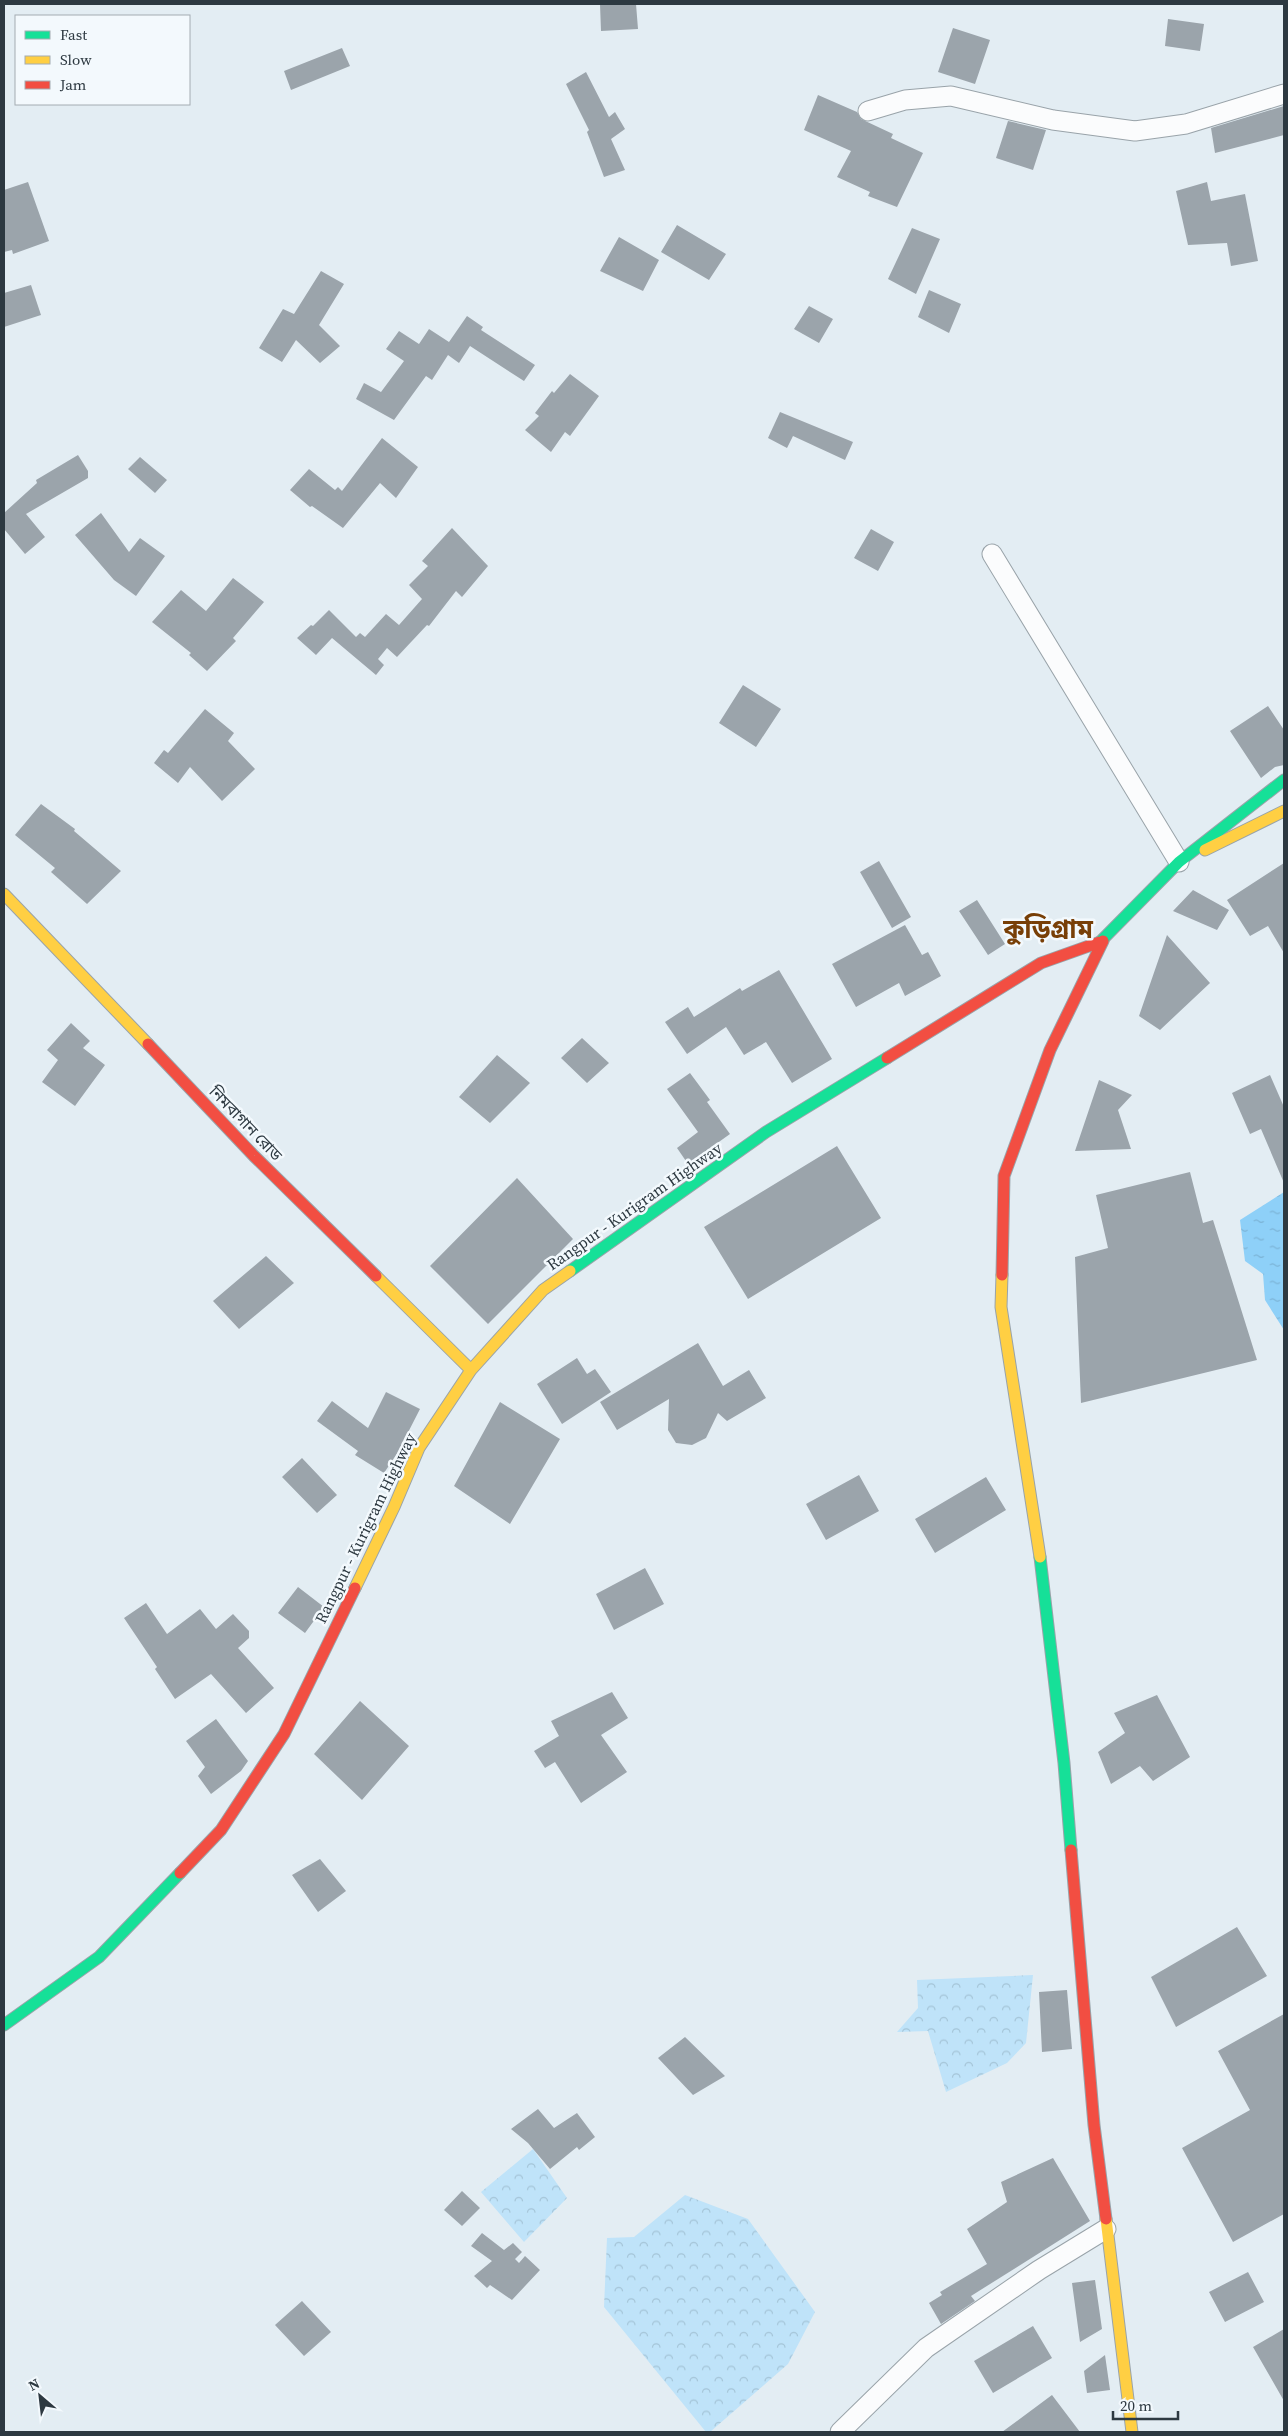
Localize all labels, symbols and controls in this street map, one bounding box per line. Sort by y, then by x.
legend [15,15,190,105]
text: Fast [60,24,87,45]
text: Slow [60,49,92,70]
text: Jam [59,74,87,95]
district label: কুড়িগ্রাম [1002,911,1094,947]
street label: নিমবাগান রোড [204,1080,288,1166]
street label: Rangpur - Kurigram Highway [542,1137,727,1275]
street label: Rangpur - Kurigram Highway [309,1428,421,1627]
north arrow [15,2371,65,2421]
text: N [25,2373,43,2396]
scale bar [1113,2388,1178,2420]
text: 20 m [1120,2395,1152,2416]

